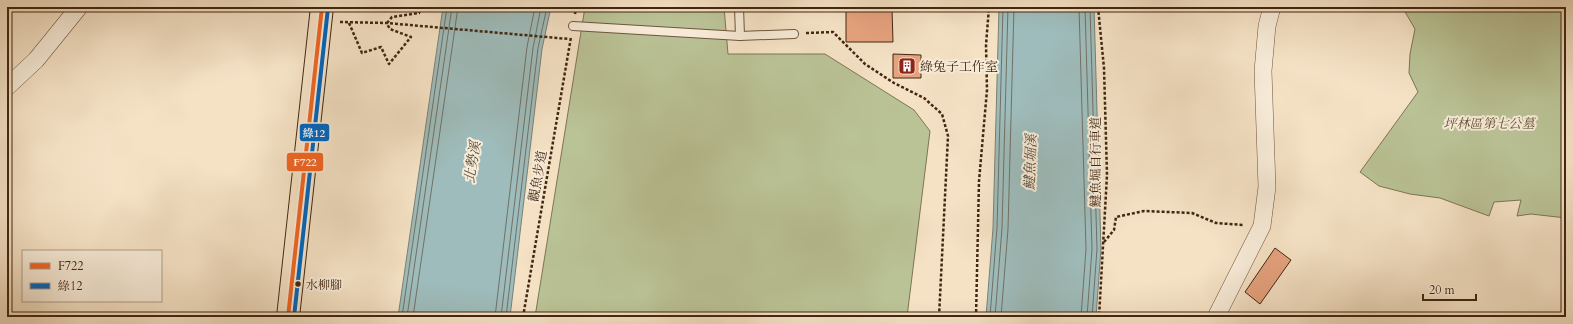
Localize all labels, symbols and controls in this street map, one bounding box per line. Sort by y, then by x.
building icon: 綠兔子工作室 [897,56,917,76]
place label: 綠兔子工作室 [920,58,998,76]
park label: 坪林區第七公墓 [1443,115,1536,133]
street label: 𩻸魚堀自行車道 [1087,116,1105,208]
line badge: 綠12 [299,123,330,142]
text: 綠12 [303,126,325,141]
water label: 𩻸魚堀溪 [1020,132,1041,190]
water label: 北勢溪 [460,138,485,184]
street label: 觀魚步道 [525,149,551,203]
line badge: F722 [286,152,324,172]
text: F722 [293,155,317,170]
legend [22,250,162,302]
text: F722 [58,258,83,274]
scale bar [1423,276,1476,302]
place label: 水柳腳 [306,277,342,293]
text: 綠12 [58,278,82,294]
marker: 水柳腳 [293,279,303,289]
text: 20 m [1429,282,1456,298]

